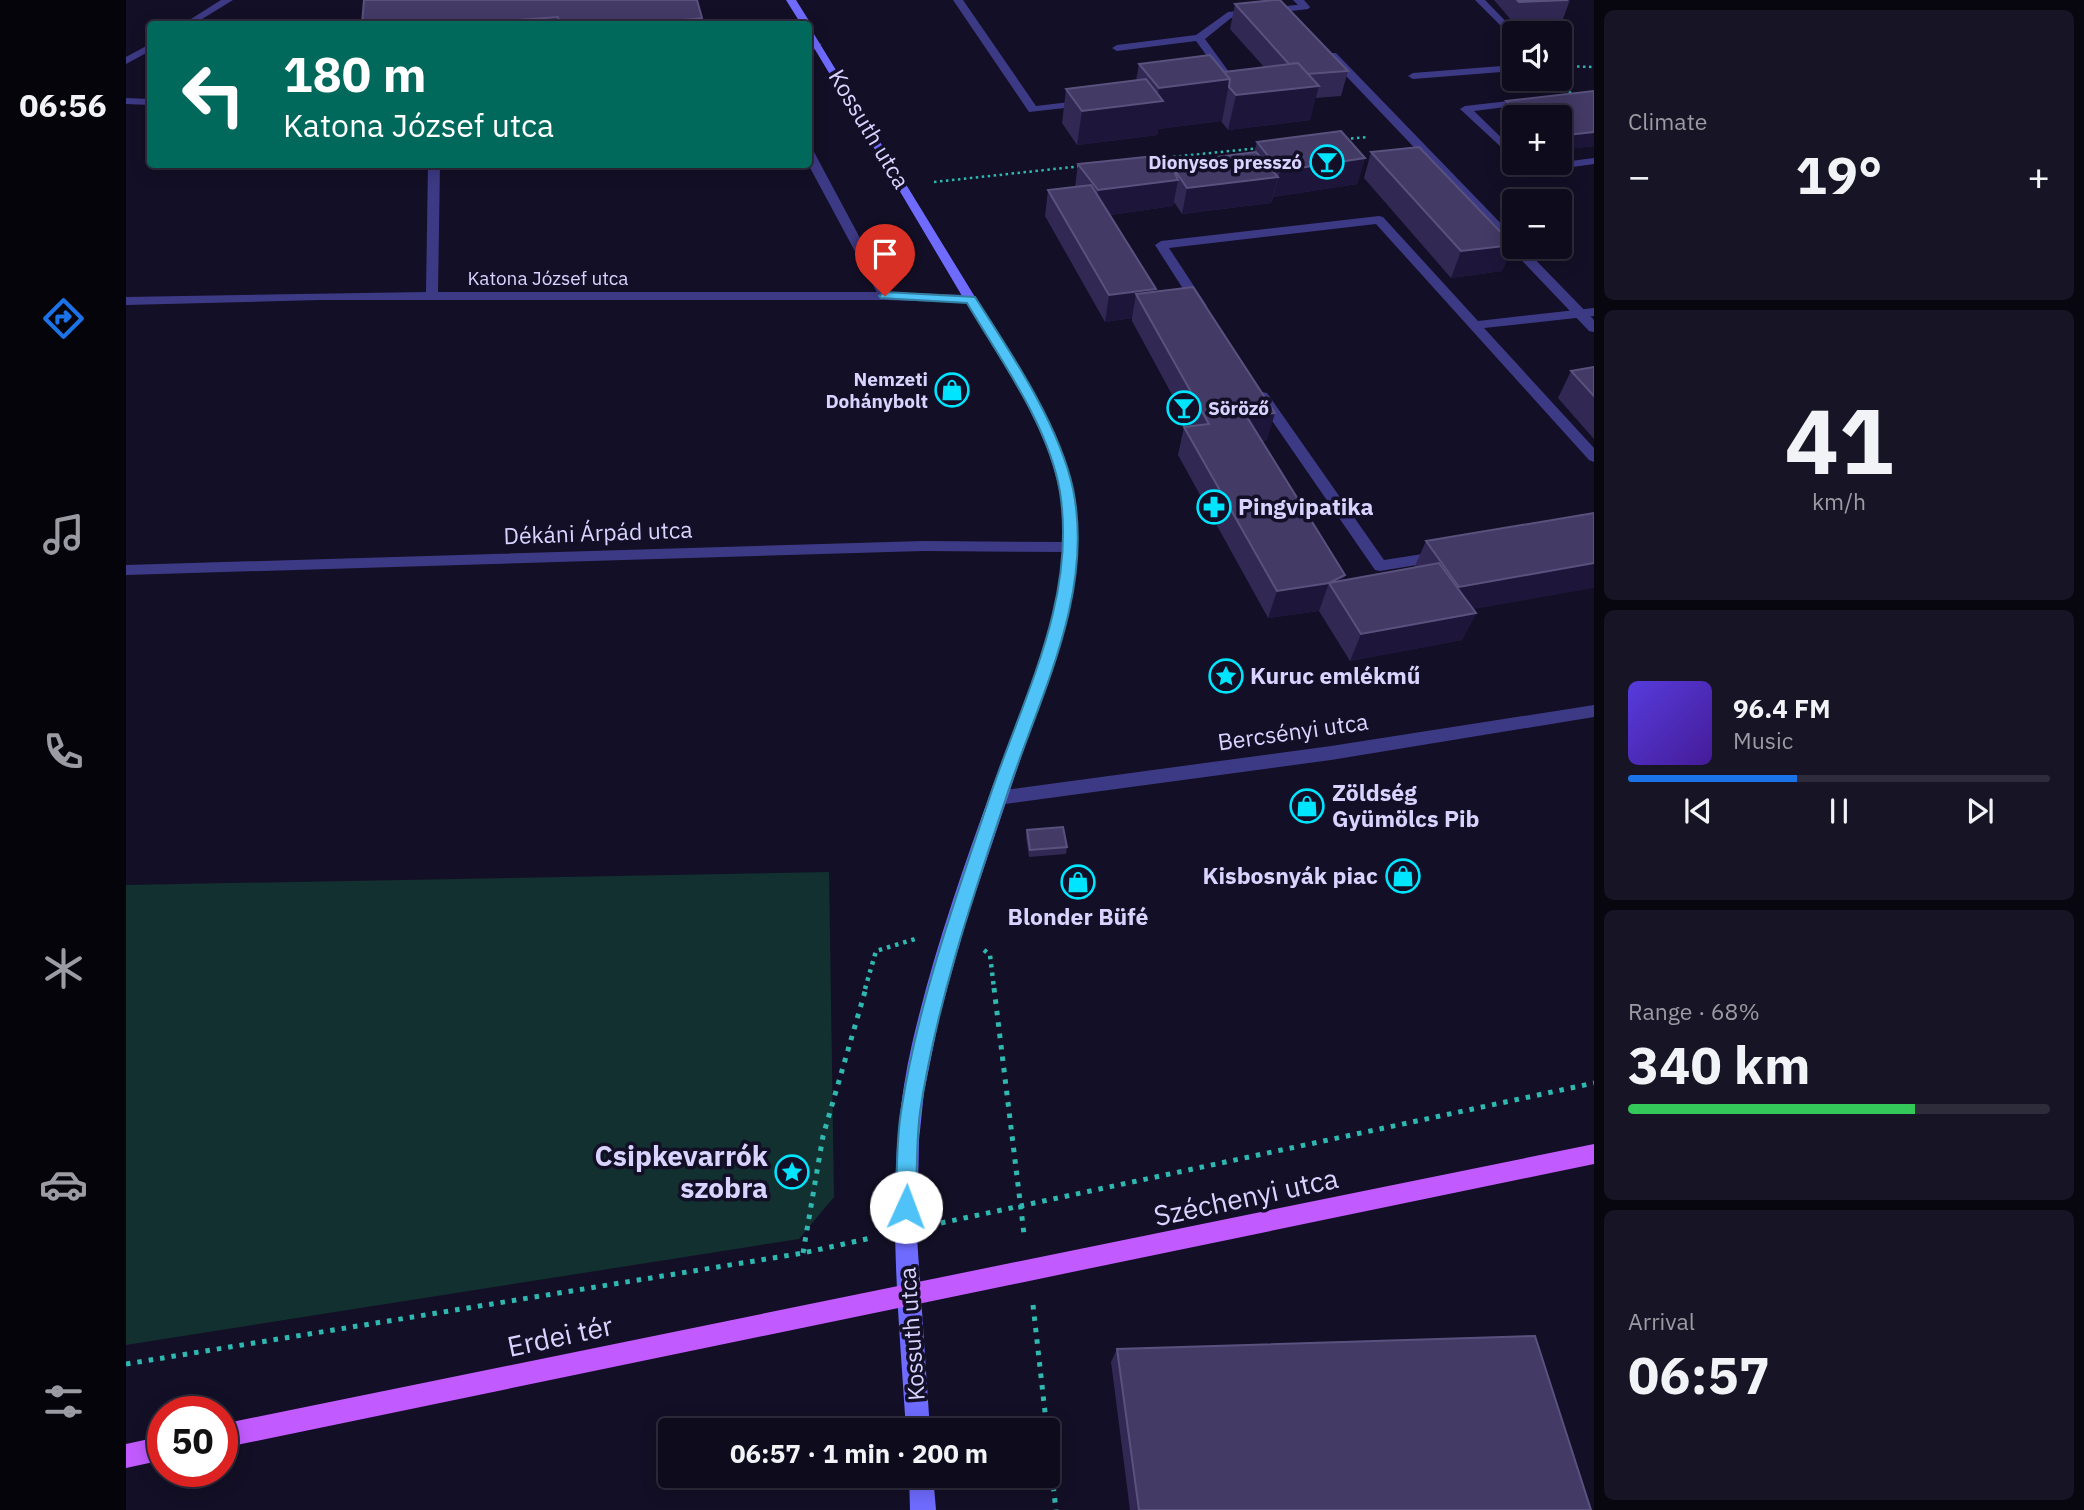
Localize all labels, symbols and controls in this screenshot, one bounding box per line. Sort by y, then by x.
map controls [1502,21,1572,259]
button: sound [1502,21,1572,91]
text: 180 m [283,42,427,105]
icon: left [168,49,259,140]
street label: Kossuth utca [823,63,917,194]
text: 06:56 [19,84,107,126]
text: Katona József utca [283,104,554,146]
button: + [1502,105,1572,175]
text: Climate [1628,106,1707,136]
text: 19° [1796,141,1882,208]
bar icon: Dionysos presszó [1308,143,1346,181]
place label: Dionysos presszó [1148,150,1302,174]
text: − [1628,151,1651,200]
text: + [2027,151,2050,200]
button: − [1502,189,1572,259]
pin [855,224,915,296]
icon: arrive [866,235,904,273]
street label: Katona József utca [467,266,629,290]
icon: directions [39,294,88,343]
place label: Nemzeti Dohánybolt [825,367,928,413]
shop icon: Nemzeti Dohánybolt [933,371,971,409]
text: 41 [1784,381,1894,499]
bar icon: Söröző [1165,389,1203,427]
place label: Söröző [1208,396,1269,420]
text: km/h [1812,486,1866,516]
pharmacy icon: Pingvipatika [1195,488,1233,526]
place label: Pingvipatika [1238,491,1374,521]
icon: music [39,510,88,559]
street label: Dékáni Árpád utca [503,514,693,550]
place icon: Kuruc emlékmű [1207,657,1245,695]
place label: Kuruc emlékmű [1250,660,1421,690]
text: 96.4 FM [1733,691,1831,725]
street label: Bercsényi utca [1216,706,1370,756]
text: Music [1733,725,1793,755]
icon: phone [39,727,88,776]
place label: Zöldség Gyümölcs Pib [1332,777,1480,833]
shop icon: Zöldség Gyümölcs Pib [1288,787,1326,825]
icon: previous [1679,792,1717,830]
icon: pause [1820,792,1858,830]
icon: next [1961,792,1999,830]
shop icon: Kisbosnyák piac [1384,857,1422,895]
place label: Kisbosnyák piac [1202,860,1378,890]
shop icon: Blonder Büfé [1059,863,1097,901]
place label: Blonder Büfé [1008,901,1148,931]
icon: climate [39,944,88,993]
text: Range · 68% [1628,996,1760,1026]
text: 340 km [1628,1031,1810,1098]
place label: Csipkevarrók szobra [595,1137,769,1206]
place icon: Csipkevarrók szobra [773,1153,811,1191]
street label: Széchenyi utca [1150,1159,1342,1234]
icon: car [39,1160,88,1209]
position arrow [869,1170,943,1244]
street label: Kossuth utca [891,1266,931,1402]
street label: Erdei tér [504,1306,616,1365]
text: Arrival [1628,1306,1695,1336]
text: 06:57 [1628,1341,1770,1408]
icon: filters [39,1377,88,1426]
speed limit sign: 50 [147,1396,238,1487]
text: 06:57 · 1 min · 200 m [730,1436,988,1470]

